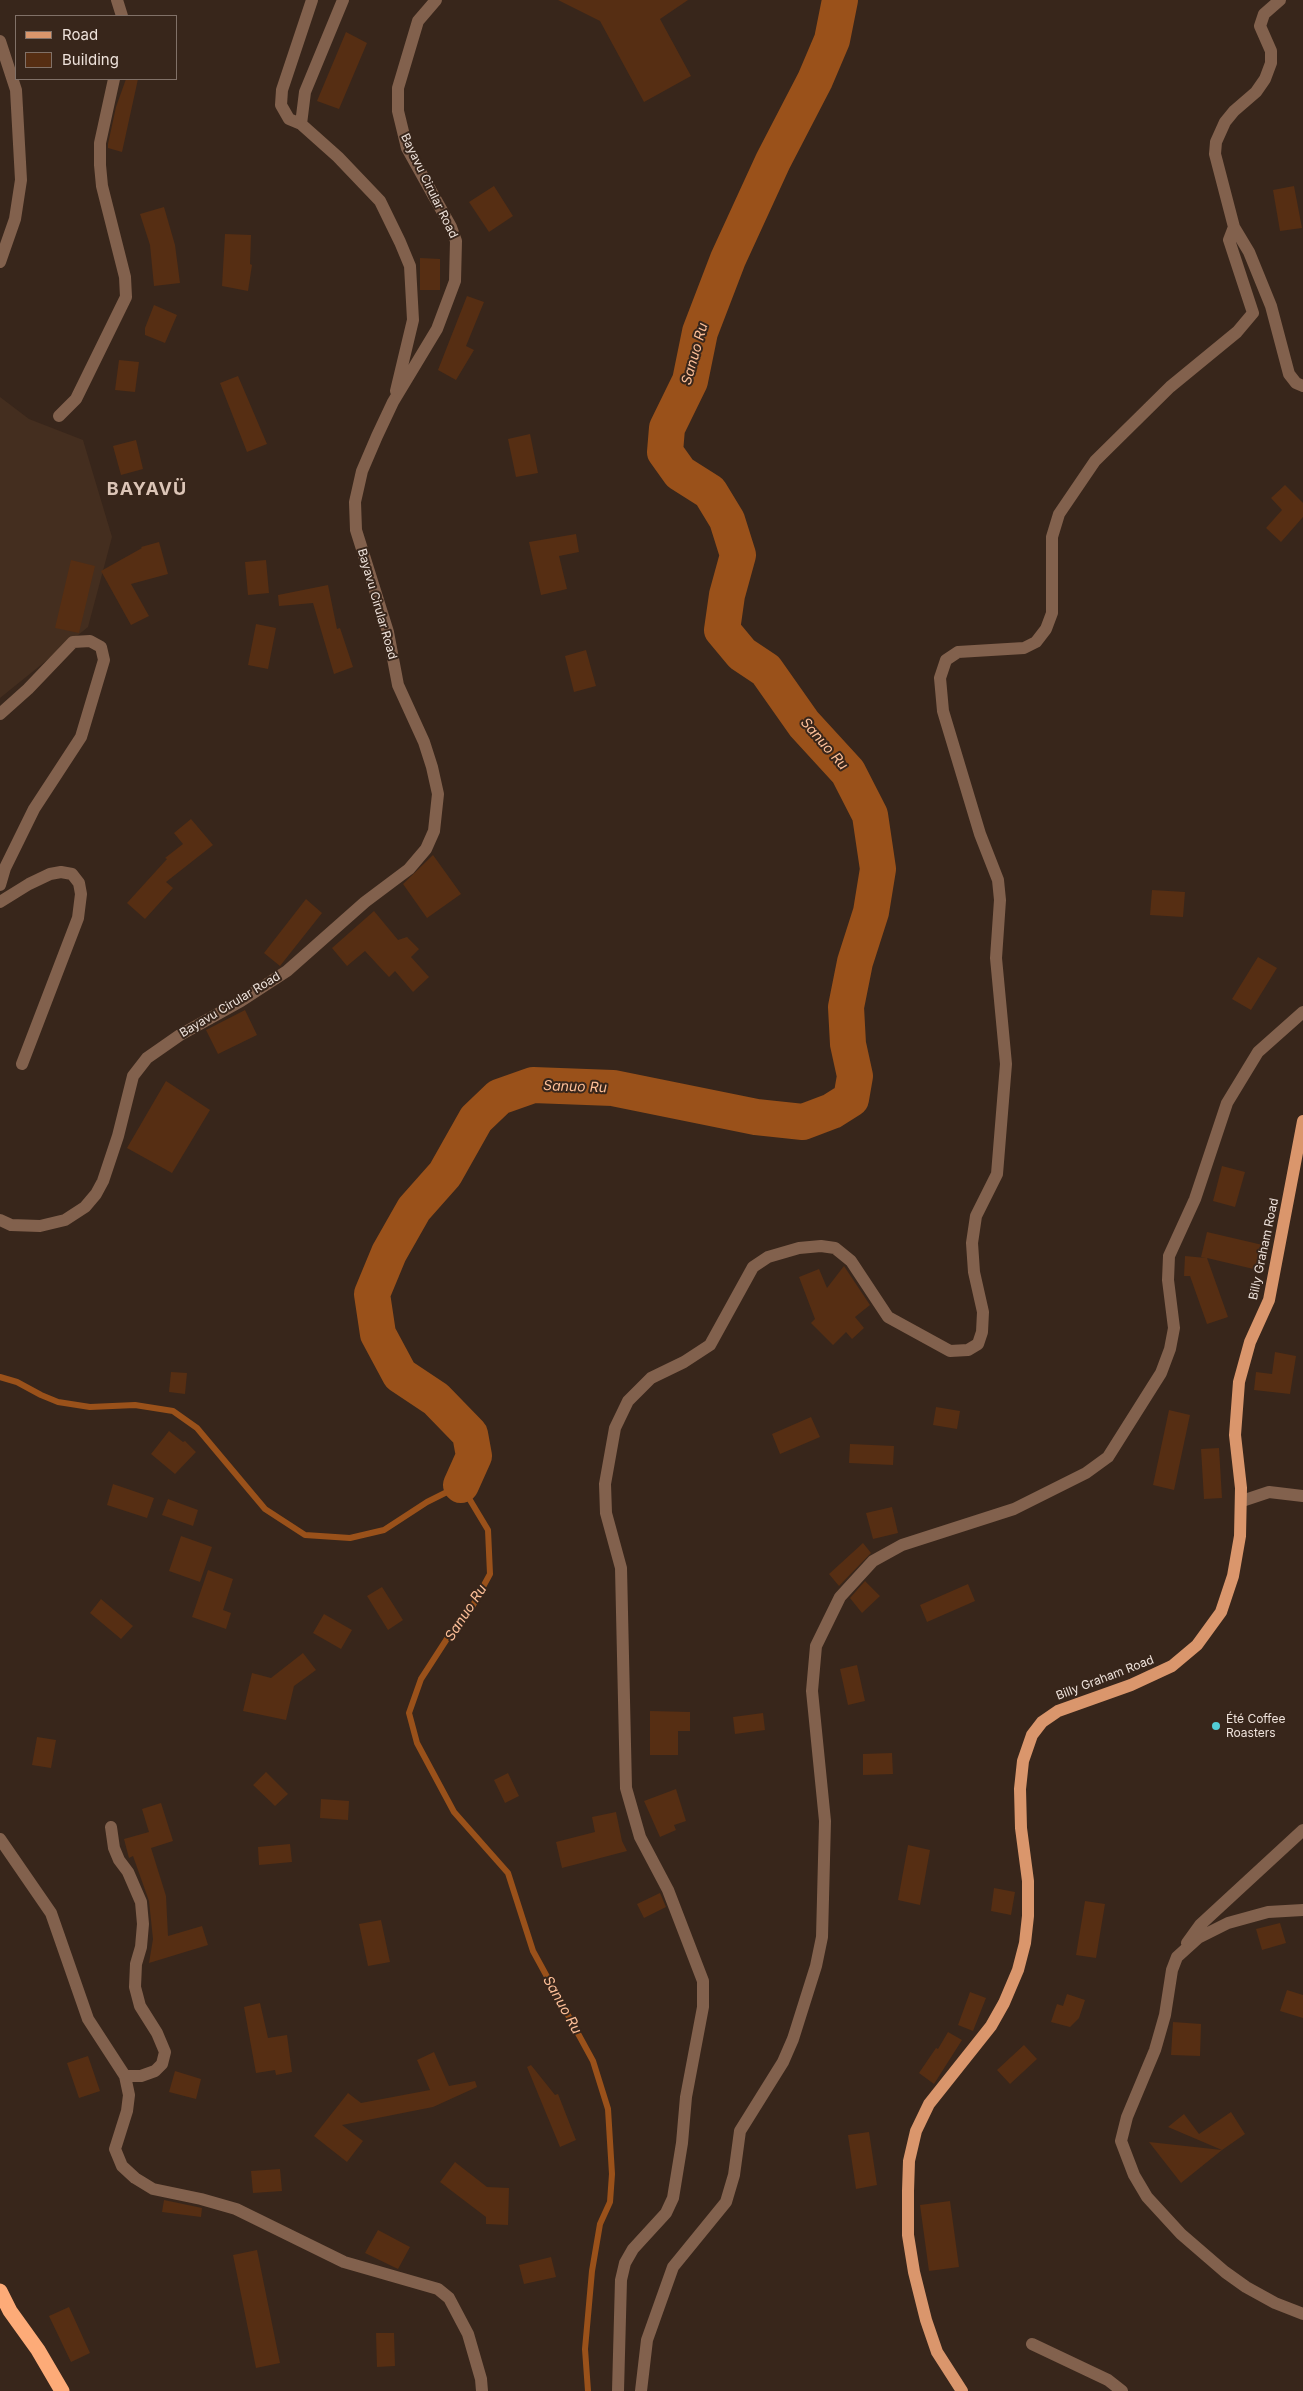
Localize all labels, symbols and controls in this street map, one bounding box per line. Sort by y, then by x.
legend [15,15,178,80]
text: Road [62,25,98,44]
text: Building [62,50,119,69]
street label: Bayavu Cirular Road [397,131,461,241]
water label: Sanuo Ru [678,321,712,387]
district label: BAYAVÜ [106,479,188,501]
street label: Bayavu Cirular Road [354,547,400,661]
water label: Sanuo Ru [797,714,851,774]
street label: Bayavu Cirular Road [177,969,283,1041]
water label: Sanuo Ru [543,1077,607,1097]
street label: Billy Graham Road [1246,1197,1282,1301]
water label: Sanuo Ru [442,1582,490,1644]
street label: Billy Graham Road [1054,1653,1156,1703]
place label: Été Coffee Roasters [1226,1712,1285,1740]
marker: Été Coffee Roasters [1210,1720,1222,1732]
water label: Sanuo Ru [539,1973,585,2037]

